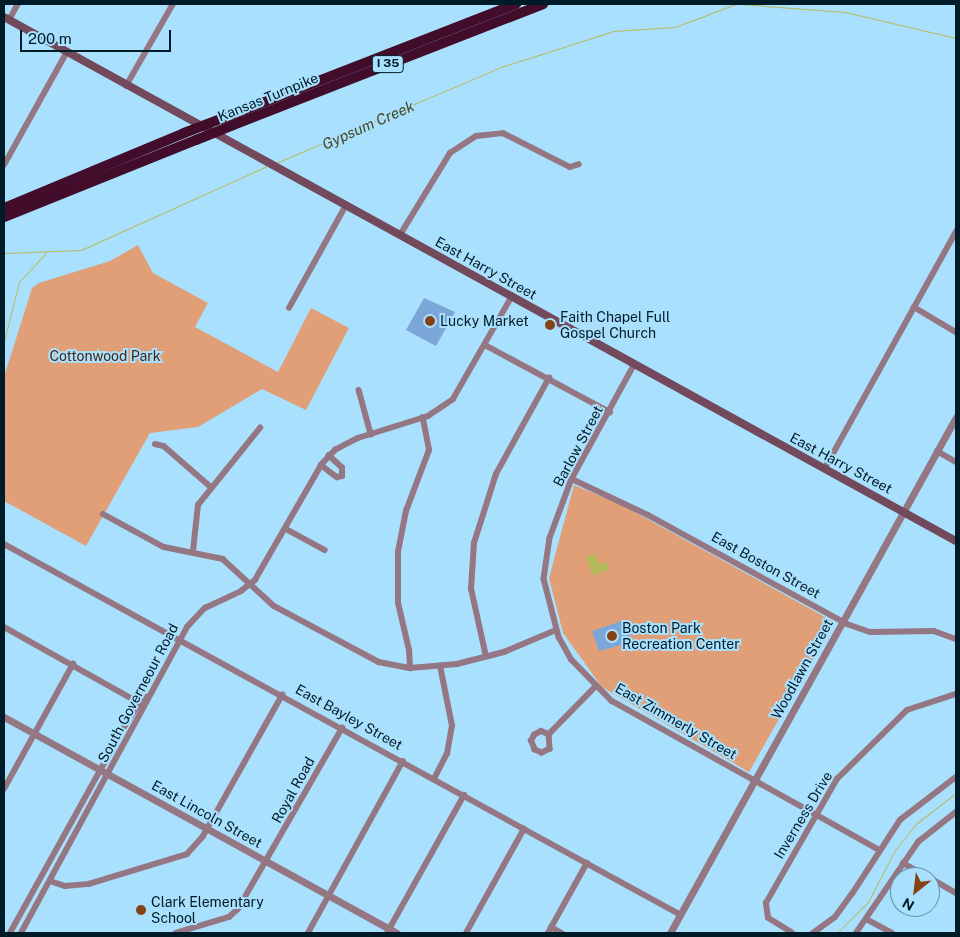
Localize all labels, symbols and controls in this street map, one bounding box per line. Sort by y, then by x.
scale bar [22,20,174,52]
text: 200 m [28,30,72,47]
road number: I 35 [372,54,404,74]
street label: Kansas Turnpike [215,69,321,125]
water label: Gypsum Creek [319,97,417,153]
street label: East Harry Street [432,233,540,303]
place label: Faith Chapel Full Gospel Church [560,309,670,342]
place label: Lucky Market [440,313,529,329]
marker: Lucky Market [424,315,436,327]
marker: Faith Chapel Full Gospel Church [544,319,556,331]
park label: Cottonwood Park [49,348,161,364]
street label: Barlow Street [550,403,606,489]
street label: East Harry Street [787,429,895,497]
street label: East Boston Street [709,528,823,602]
street label: Woodlawn Street [768,616,836,722]
place label: Boston Park Recreation Center [622,620,740,652]
street label: South Governeour Road [94,621,182,765]
marker: Boston Park Recreation Center [606,630,618,642]
street label: East Zimmerly Street [612,679,740,763]
street label: East Bayley Street [292,681,406,753]
street label: Royal Road [268,754,318,826]
street label: Inverness Drive [770,768,836,862]
street label: East Lincoln Street [149,777,265,851]
north arrow [890,867,940,917]
place label: Clark Elementary School [151,894,264,926]
text: N [900,895,917,914]
marker: Clark Elementary School [135,904,147,916]

